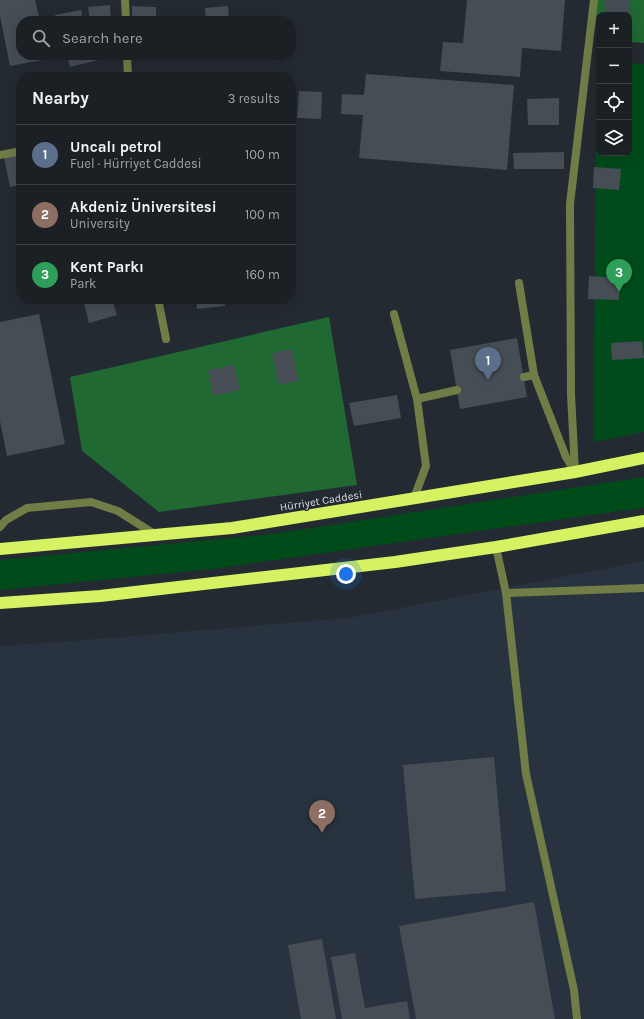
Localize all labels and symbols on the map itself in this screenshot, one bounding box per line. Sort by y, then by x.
pin: 3 [606,259,632,292]
pin: 1 [475,347,501,380]
street label: Hürriyet Caddesi [279,488,363,514]
your location [336,564,356,584]
pin: 2 [309,800,335,833]

